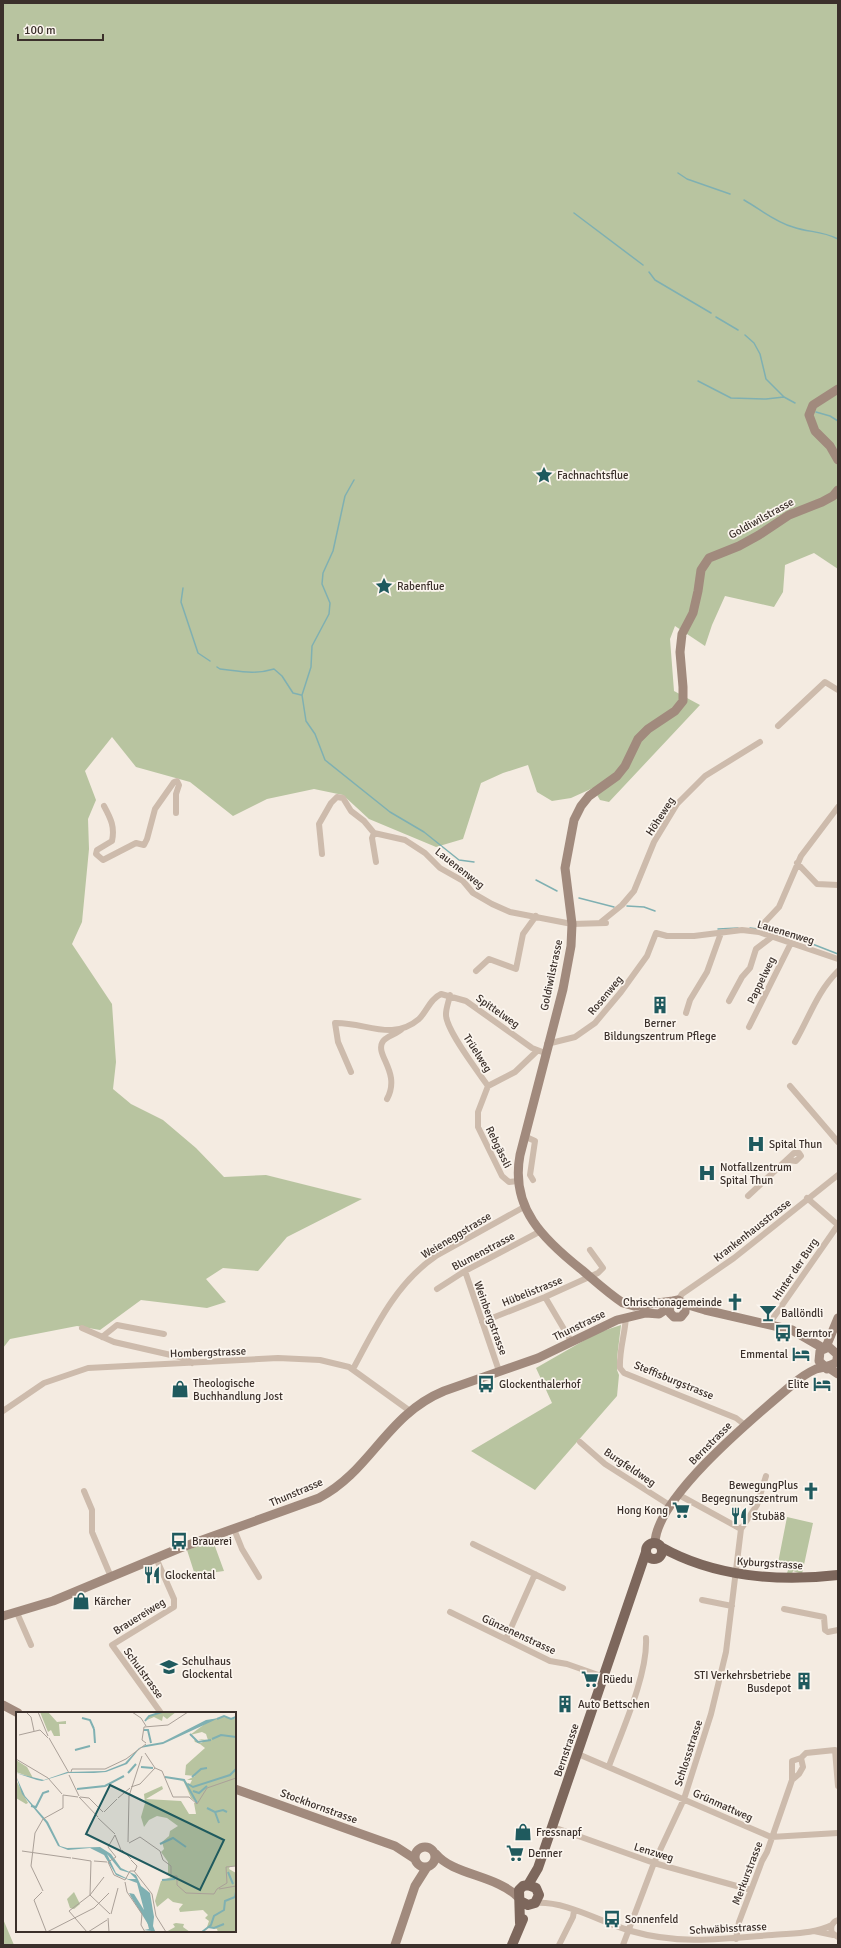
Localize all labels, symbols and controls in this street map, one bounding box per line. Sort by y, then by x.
scale bar [18,16,103,42]
text: 100 m [24,23,56,38]
place icon: Fachnachtsflue [534,465,554,485]
place label: Fachnachtsflue [557,469,629,482]
street label: Goldiwilstrasse [726,495,796,542]
place icon: Rabenflue [374,576,394,596]
place label: Rabenflue [397,580,445,593]
street label: Höheweg [643,794,678,838]
street label: Lauenenweg [432,845,487,892]
street label: Lauenenweg [756,918,816,947]
street label: Goldiwilstrasse [538,938,565,1012]
street label: Pappelweg [744,954,779,1006]
street label: Rosenweg [585,973,626,1018]
street label: Spittelweg [473,992,522,1031]
building icon: Berner Bildungszentrum Pflege [650,995,670,1015]
place label: Berner Bildungszentrum Pflege [604,1017,716,1043]
street label: Trüelweg [461,1032,495,1075]
street label: Rebgässli [483,1124,514,1170]
hospital icon: Spital Thun [746,1134,766,1154]
place label: Spital Thun [769,1138,822,1151]
place label: Notfallzentrum Spital Thun [720,1161,792,1187]
hospital icon: Notfallzentrum Spital Thun [697,1163,717,1183]
street label: Krankenhausstrasse [711,1196,794,1265]
street label: Weieneggstrasse [419,1209,494,1261]
street label: Blumenstrasse [450,1229,517,1273]
street label: Hinter der Burg [770,1235,821,1303]
street label: Hübelistrasse [500,1273,564,1310]
street label: Weinbergstrasse [471,1279,510,1357]
church icon: Chrischonagemeinde [725,1292,745,1312]
place label: Chrischonagemeinde [623,1296,722,1309]
bar icon: Ballöndli [758,1303,778,1323]
street label: Thunstrasse [551,1307,608,1344]
place label: Ballöndli [781,1307,823,1320]
bus stop icon: Berntor [773,1323,793,1343]
place label: Berntor [796,1327,832,1340]
hotel icon: Emmental [791,1344,811,1364]
street label: Hombergstrasse [170,1345,246,1360]
place label: Emmental [740,1348,788,1361]
street label: Steffisburgstrasse [632,1359,716,1402]
bus stop icon: Glockenthalerhof [476,1374,496,1394]
hotel icon: Elite [812,1374,832,1394]
place label: Theologische Buchhandlung Jost [193,1377,283,1403]
place label: Glockenthalerhof [499,1378,582,1391]
place label: Elite [787,1378,809,1391]
shop icon: Theologische Buchhandlung Jost [170,1379,190,1399]
street label: Bernstrasse [686,1419,735,1468]
street label: Burgfeldweg [601,1445,658,1490]
street label: Thunstrasse [268,1475,325,1510]
place label: BewegungPlus Begegnungszentrum [701,1479,798,1505]
church icon: BewegungPlus Begegnungszentrum [801,1481,821,1501]
supermarket icon: Hong Kong [671,1500,691,1520]
place label: Hong Kong [617,1504,668,1517]
restaurant icon: Stubä8 [729,1506,749,1526]
place label: Stubä8 [752,1510,785,1523]
bus stop icon: Brauerei [169,1531,189,1551]
place label: Brauerei [192,1535,232,1548]
street label: Kyburgstrasse [736,1555,804,1572]
restaurant icon: Glockental [142,1565,162,1585]
place label: Glockental [165,1569,216,1582]
shop icon: Kärcher [71,1591,91,1611]
place label: Kärcher [94,1595,131,1608]
street label: Brauereiweg [111,1595,168,1638]
street label: Günzenenstrasse [480,1612,558,1657]
street label: Schulstrasse [121,1645,166,1701]
place label: Schulhaus Glockental [182,1655,233,1681]
school or university icon: Schulhaus Glockental [159,1657,179,1677]
supermarket icon: Rüedu [580,1669,600,1689]
place label: STI Verkehrsbetriebe Busdepot [694,1669,791,1695]
building icon: STI Verkehrsbetriebe Busdepot [794,1671,814,1691]
place label: Rüedu [603,1673,633,1686]
building icon: Auto Bettschen [555,1694,575,1714]
place label: Auto Bettschen [578,1698,650,1711]
inset map [16,1712,236,1932]
street label: Schlossstrasse [672,1718,705,1788]
street label: Bernstrasse [551,1722,582,1779]
street label: Stockhornstrasse [278,1786,359,1826]
street label: Grünmattweg [691,1786,755,1825]
shop icon: Fressnapf [513,1822,533,1842]
place label: Fressnapf [536,1826,583,1839]
street label: Merkurstrasse [729,1839,766,1907]
street label: Lenzweg [632,1840,676,1865]
supermarket icon: Denner [505,1843,525,1863]
place label: Denner [528,1847,562,1860]
bus stop icon: Sonnenfeld [602,1909,622,1929]
place label: Sonnenfeld [625,1913,679,1926]
street label: Schwäbisstrasse [689,1920,767,1937]

